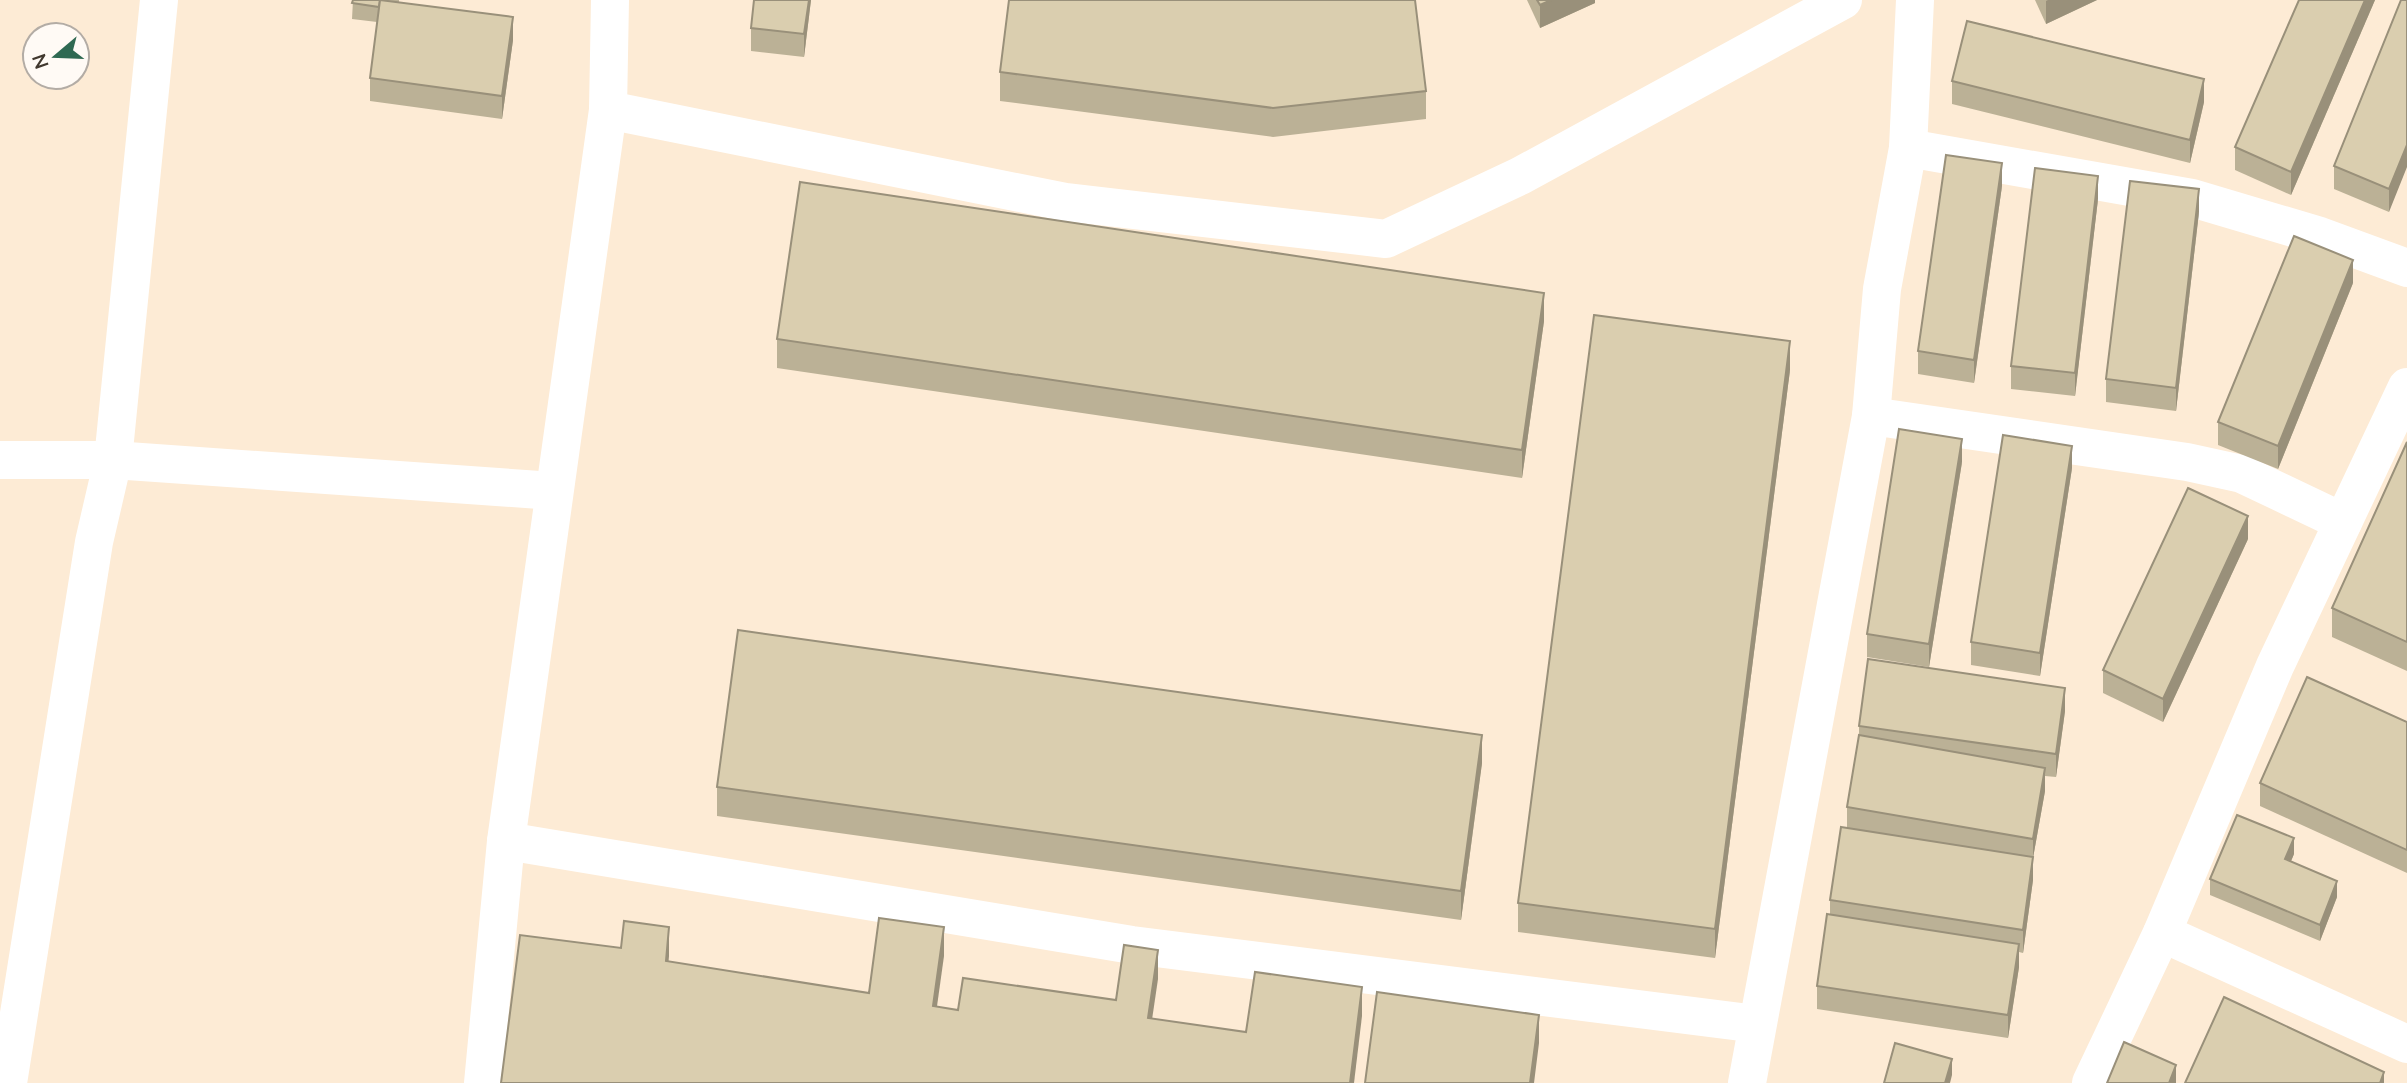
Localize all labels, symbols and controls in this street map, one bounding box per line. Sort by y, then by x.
north arrow [21,21,91,91]
text: N [26,51,54,72]

